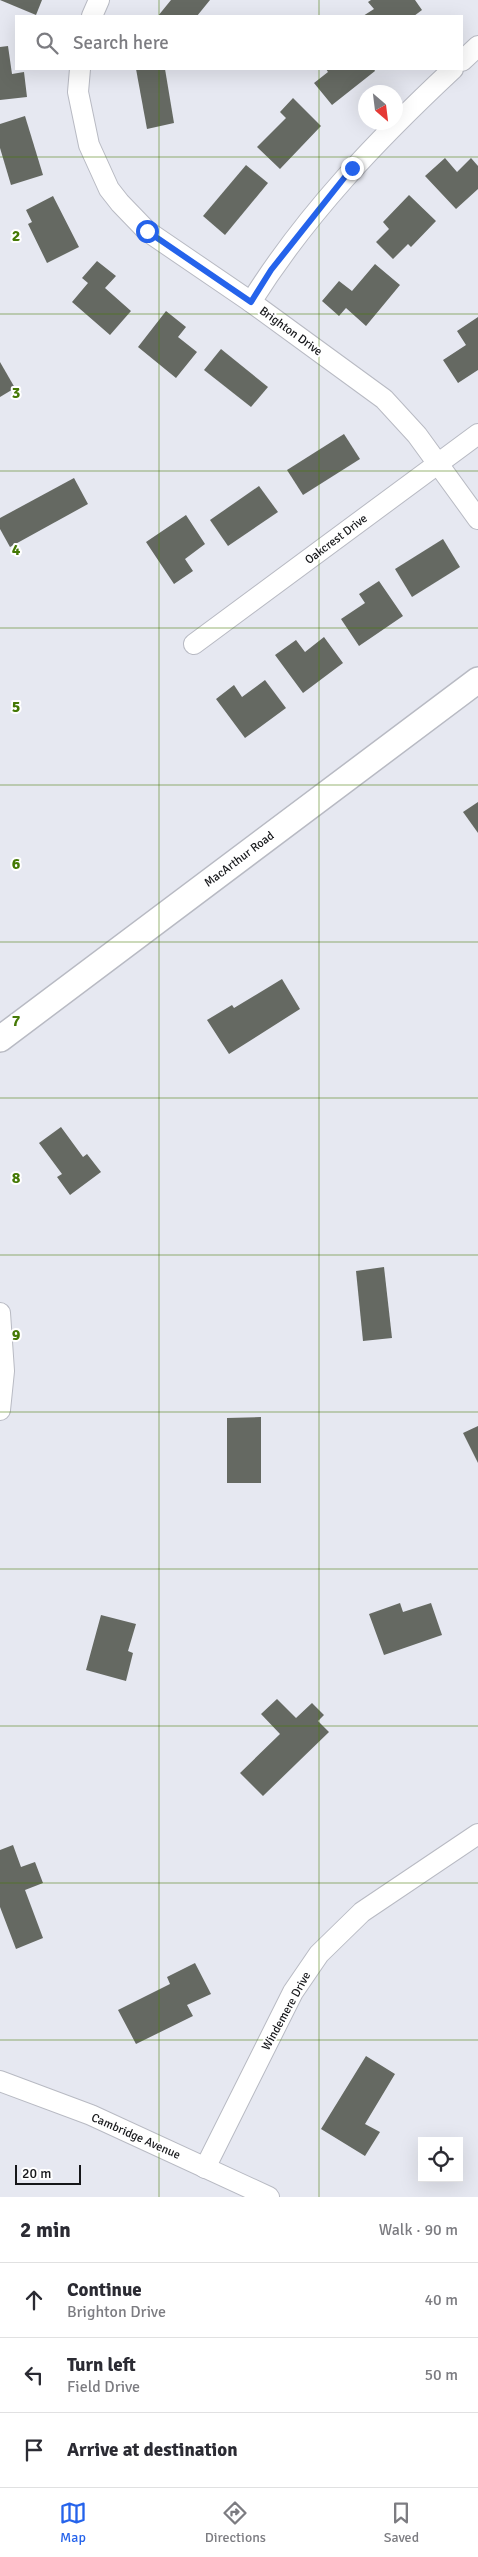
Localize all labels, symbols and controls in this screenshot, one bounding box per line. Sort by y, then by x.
search box [15,15,463,70]
icon: search [33,29,61,57]
text: Search here [73,31,169,55]
north arrow [358,85,403,130]
route end [341,157,364,180]
route start [136,220,159,243]
text: 2 [12,226,20,246]
street label: Brighton Drive [256,304,325,359]
text: 3 [12,383,20,403]
street label: Oakcrest Drive [302,511,371,568]
text: 4 [12,540,21,560]
text: 5 [12,697,20,717]
street label: MacArthur Road [201,828,277,890]
text: 6 [12,854,21,874]
text: 7 [12,1011,21,1031]
text: 8 [12,1168,21,1188]
text: 9 [12,1325,21,1345]
street label: Windemere Drive [259,1969,314,2053]
street label: Cambridge Avenue [89,2110,183,2163]
map controls [418,2137,463,2182]
button: locate [418,2137,463,2182]
scale bar [15,2162,81,2185]
text: 20 m [22,2165,51,2182]
text: 2 min [20,2217,71,2243]
text: Walk · 90 m [379,2220,458,2240]
text: Continue [67,2278,142,2302]
icon: ahead [20,2286,48,2314]
text: 40 m [424,2290,458,2310]
text: Brighton Drive [67,2302,166,2322]
text: Turn left [67,2353,136,2377]
icon: left [20,2361,48,2389]
text: 50 m [424,2365,458,2385]
text: Field Drive [67,2377,140,2397]
icon: arrive [20,2436,48,2464]
text: Arrive at destination [67,2438,238,2462]
tab: Map [59,2499,87,2546]
tab: Directions [205,2499,266,2546]
tab: Saved [384,2499,419,2546]

